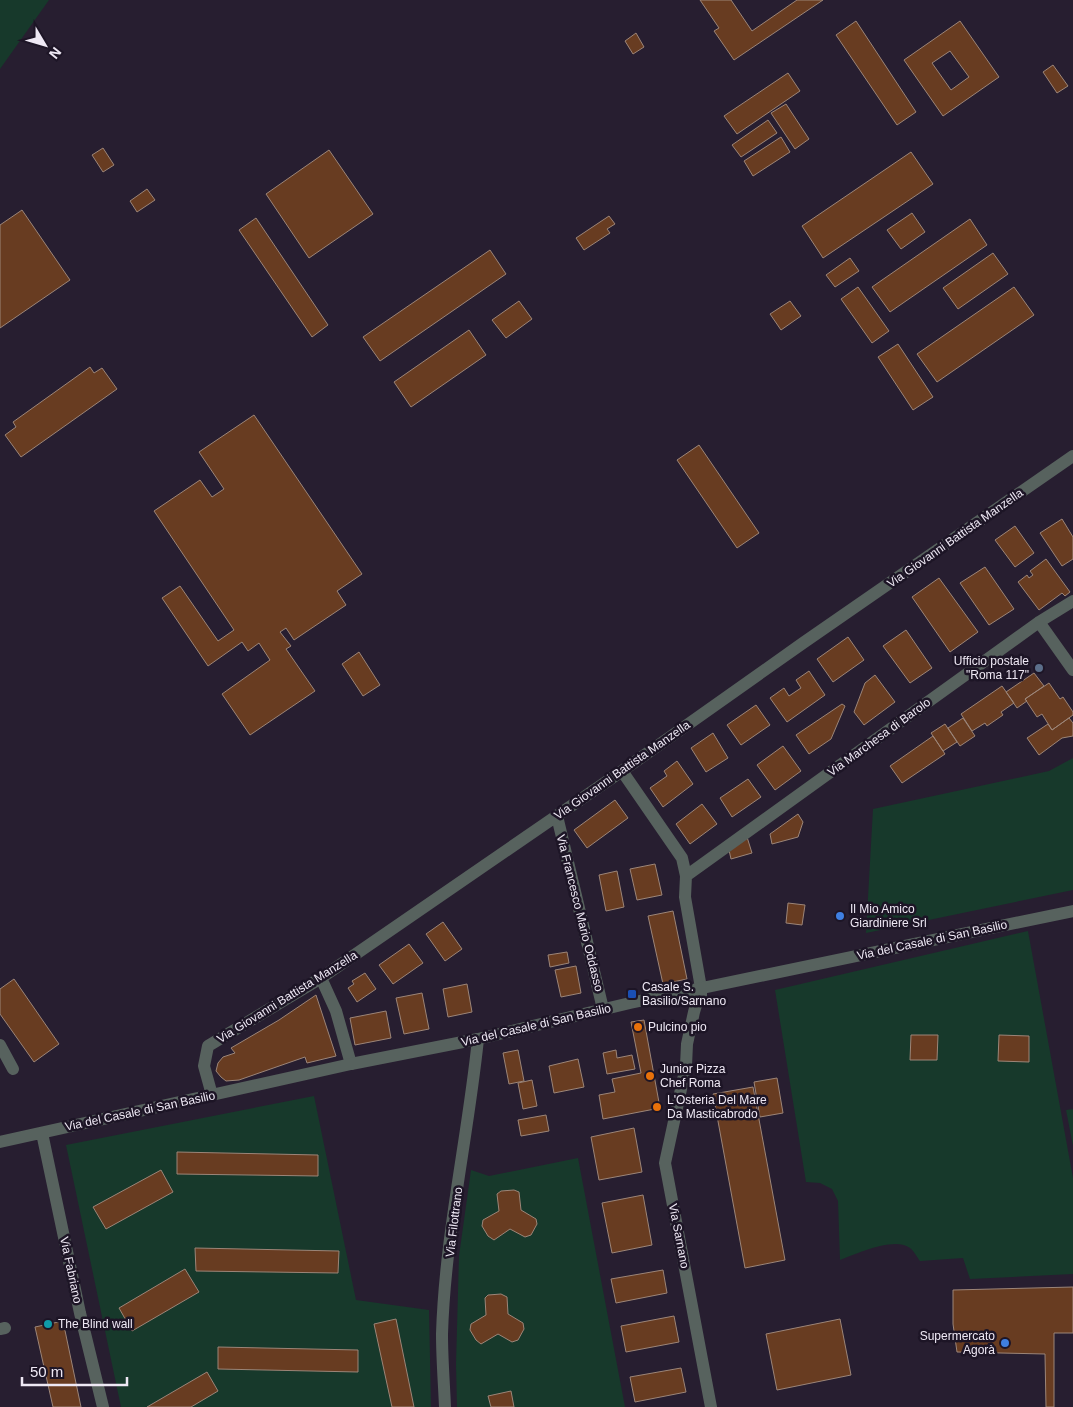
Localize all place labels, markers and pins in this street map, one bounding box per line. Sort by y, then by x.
place label: Ufficio postale "Roma 117" [954,654,1029,682]
marker: Ufficio postale "Roma 117" [1033,662,1045,674]
place label: Il Mio Amico Giardiniere Srl [850,902,927,930]
marker: Il Mio Amico Giardiniere Srl [834,910,846,922]
place label: Casale S. Basilio/Sarnano [642,980,726,1008]
marker: Casale S. Basilio/Sarnano [626,988,638,1000]
place label: Pulcino pio [648,1020,707,1034]
marker: Pulcino pio [632,1021,644,1033]
place label: Junior Pizza Chef Roma [660,1062,726,1090]
marker: Junior Pizza Chef Roma [644,1070,656,1082]
place label: L'Osteria Del Mare Da Masticabrodo [667,1093,767,1121]
marker: L'Osteria Del Mare Da Masticabrodo [651,1101,663,1113]
place label: The Blind wall [58,1317,133,1331]
marker: The Blind wall [42,1318,54,1330]
place label: Supermercato Agorà [920,1329,995,1357]
marker: Supermercato Agorà [999,1337,1011,1349]

